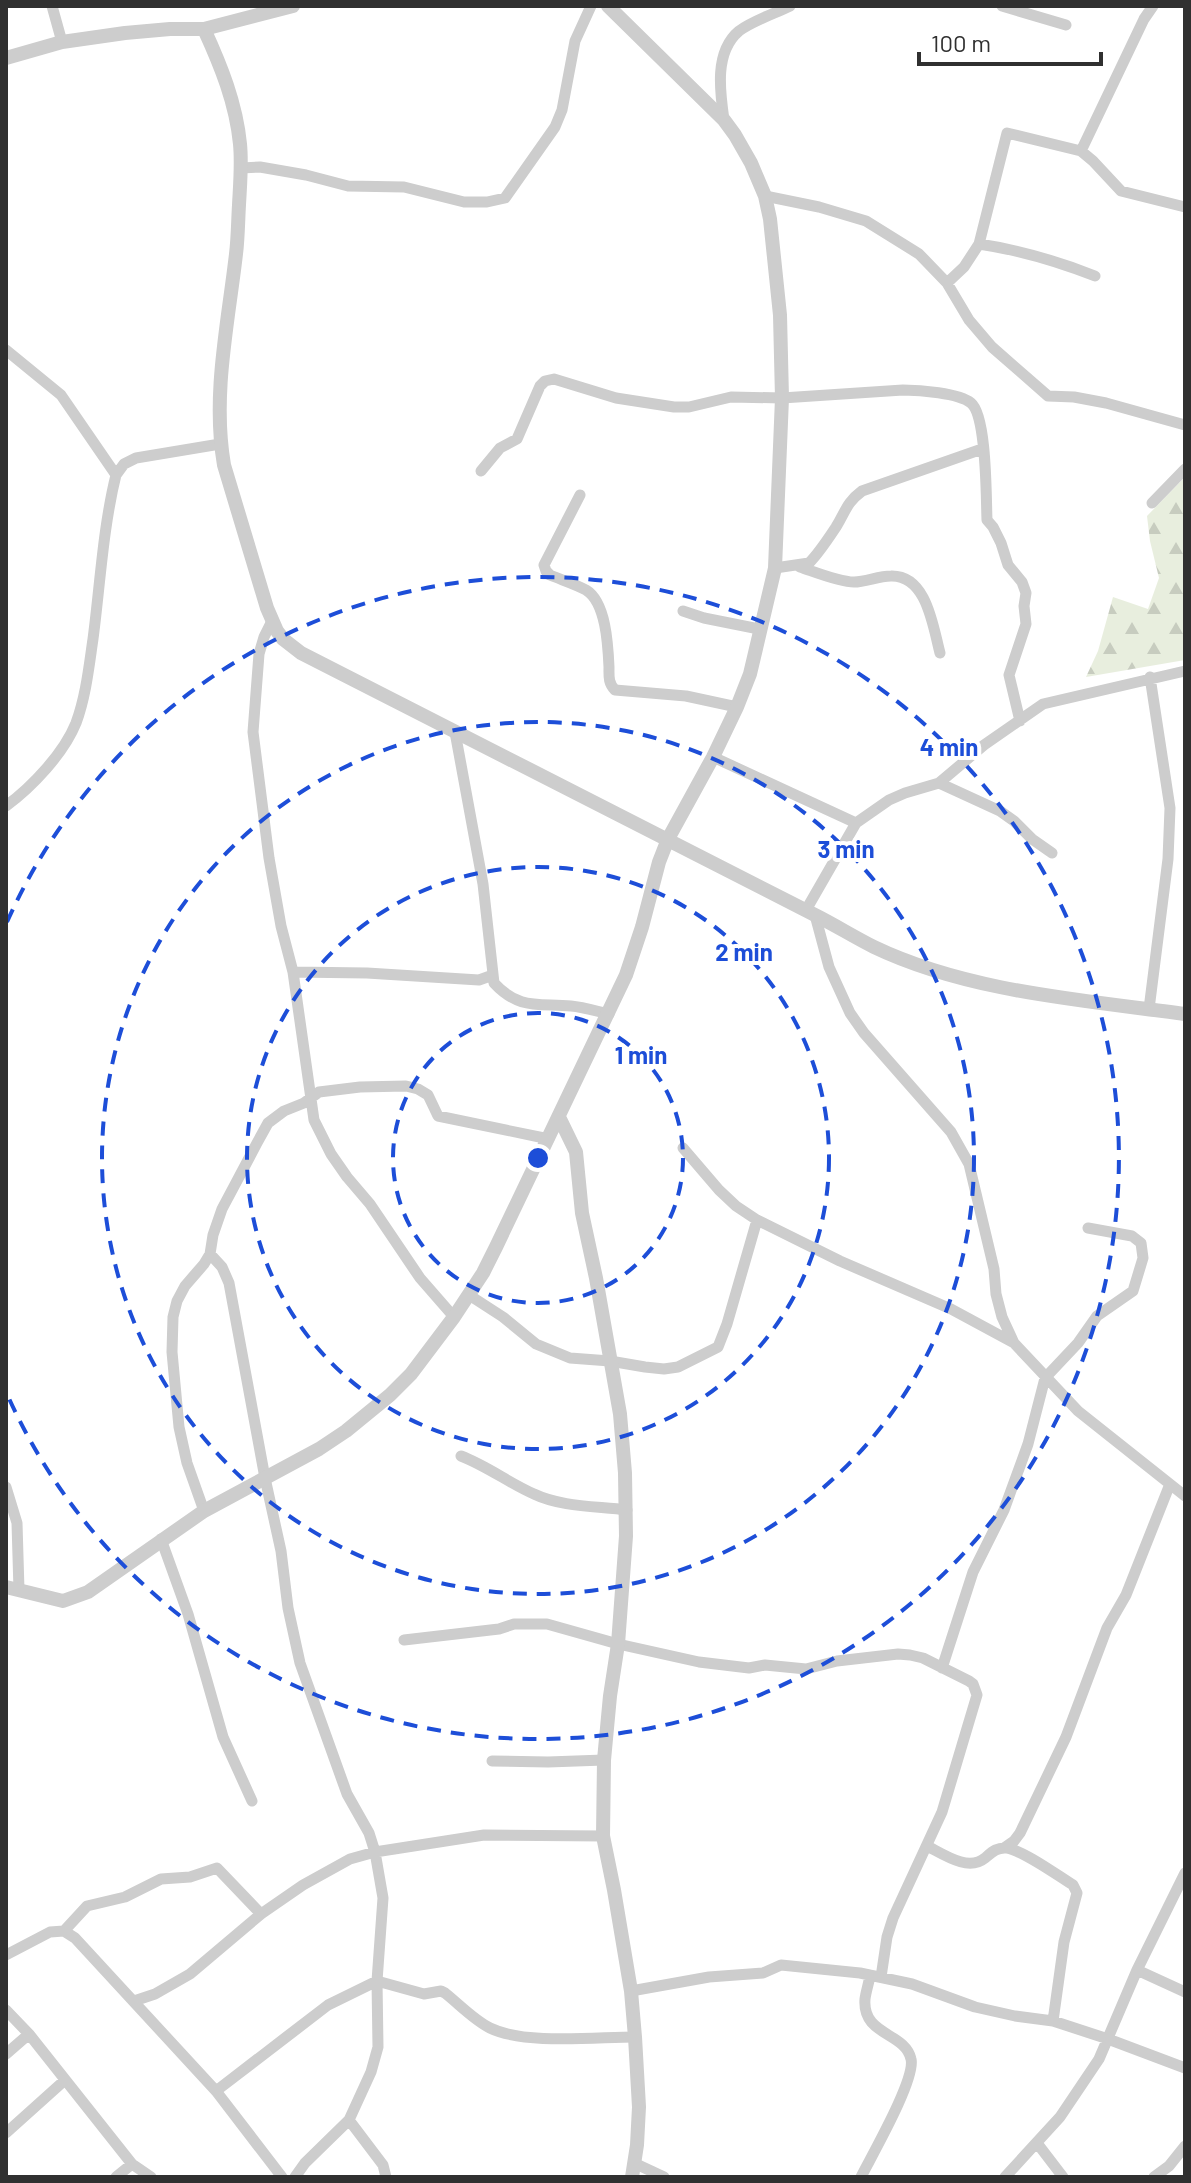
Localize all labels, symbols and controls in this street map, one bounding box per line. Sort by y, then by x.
scale bar [919,16,1101,66]
text: 100 m [931,28,991,57]
text: 4 min [920,732,978,761]
text: 3 min [817,834,875,863]
text: 2 min [715,937,773,966]
text: 1 min [615,1040,667,1069]
centre of rings [524,1144,552,1172]

